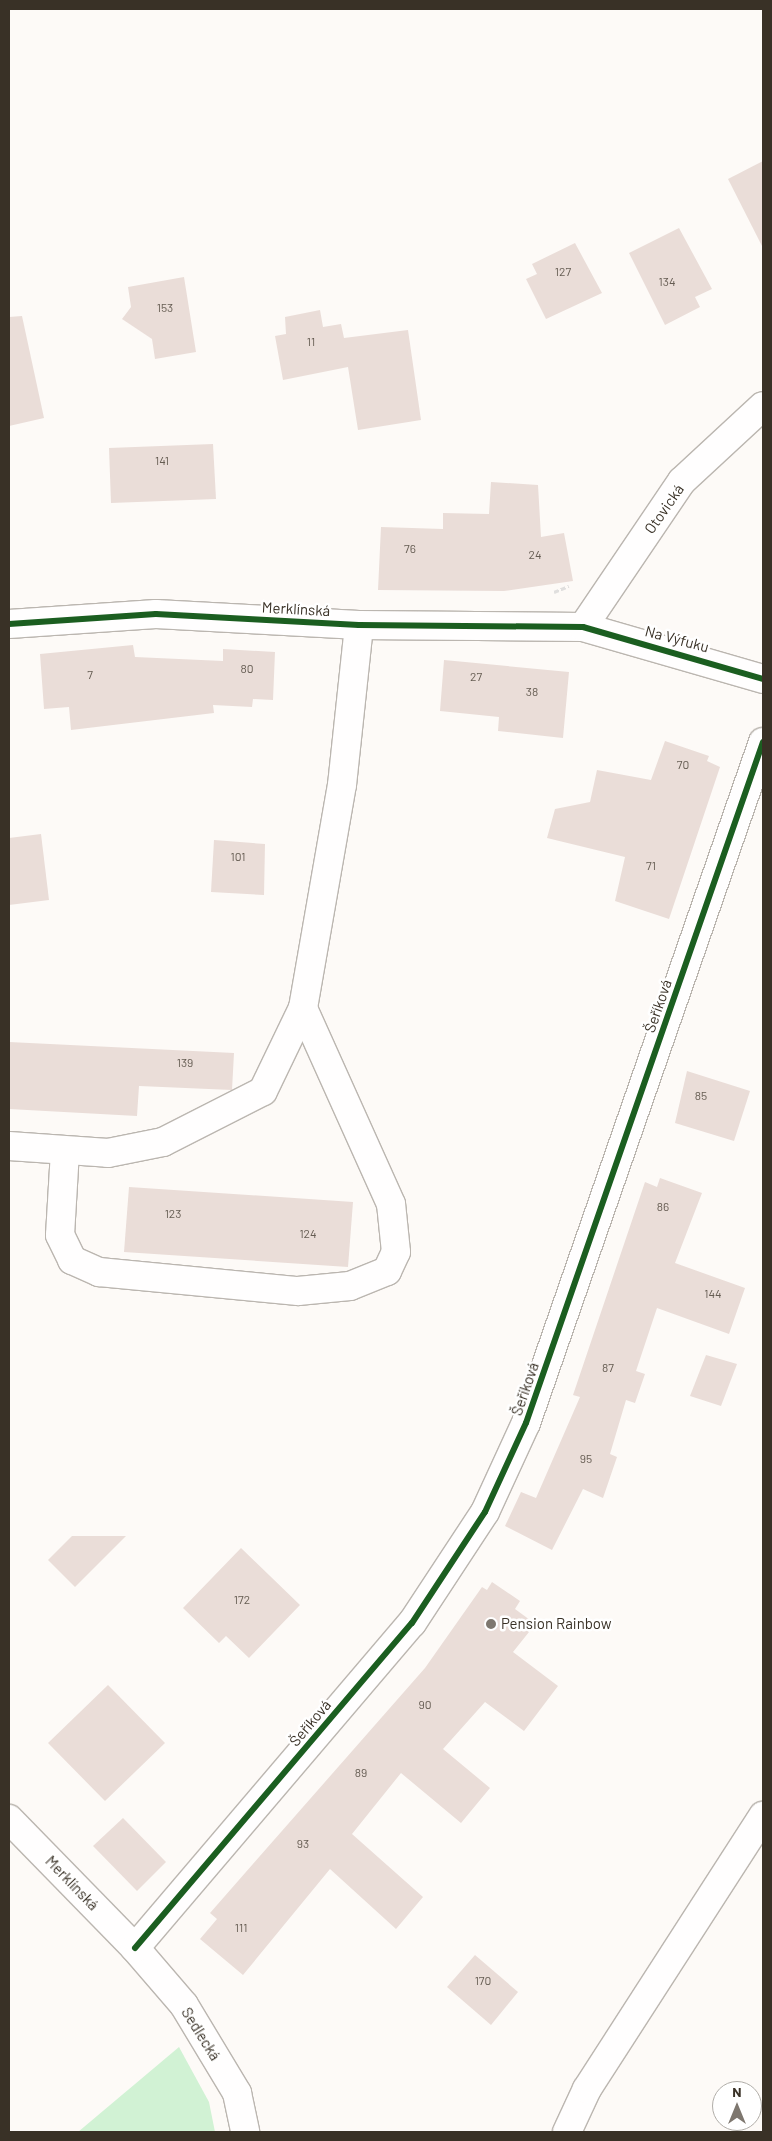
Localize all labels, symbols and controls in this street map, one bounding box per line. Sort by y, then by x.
house number: 127 [555,265,571,279]
house number: 134 [659,275,675,289]
house number: 153 [157,301,173,315]
house number: 11 [307,335,315,349]
house number: 141 [155,454,169,468]
street label: Otovická [641,481,687,537]
house number: 76 [404,542,416,556]
house number: 24 [528,548,542,562]
street label: Merklínská [261,598,331,620]
street label: Na Výfuku [643,622,711,656]
house number: 80 [240,662,254,676]
house number: 7 [87,668,93,682]
house number: 27 [470,670,482,684]
house number: 38 [526,685,538,699]
house number: 70 [677,758,689,772]
house number: 101 [231,850,245,864]
house number: 71 [646,859,656,873]
street label: Šeříková [641,977,675,1035]
house number: 139 [177,1056,193,1070]
house number: 85 [695,1089,707,1103]
house number: 86 [657,1200,669,1214]
house number: 123 [165,1207,181,1221]
house number: 124 [299,1227,317,1241]
house number: 144 [704,1287,722,1301]
street label: Šeříková [508,1360,542,1418]
house number: 87 [602,1361,614,1375]
house number: 95 [580,1452,592,1466]
house number: 172 [234,1593,250,1607]
place label: Pension Rainbow [501,1615,612,1633]
marker: Pension Rainbow [485,1618,497,1630]
street label: Šeříková [285,1696,335,1750]
house number: 90 [418,1698,432,1712]
house number: 89 [355,1766,367,1780]
house number: 93 [297,1837,309,1851]
street label: Merklínská [42,1852,102,1914]
house number: 111 [235,1921,247,1935]
house number: 170 [475,1974,491,1988]
street label: Sedlecká [178,2004,224,2064]
north arrow [712,2081,762,2131]
text: N [732,2083,742,2100]

